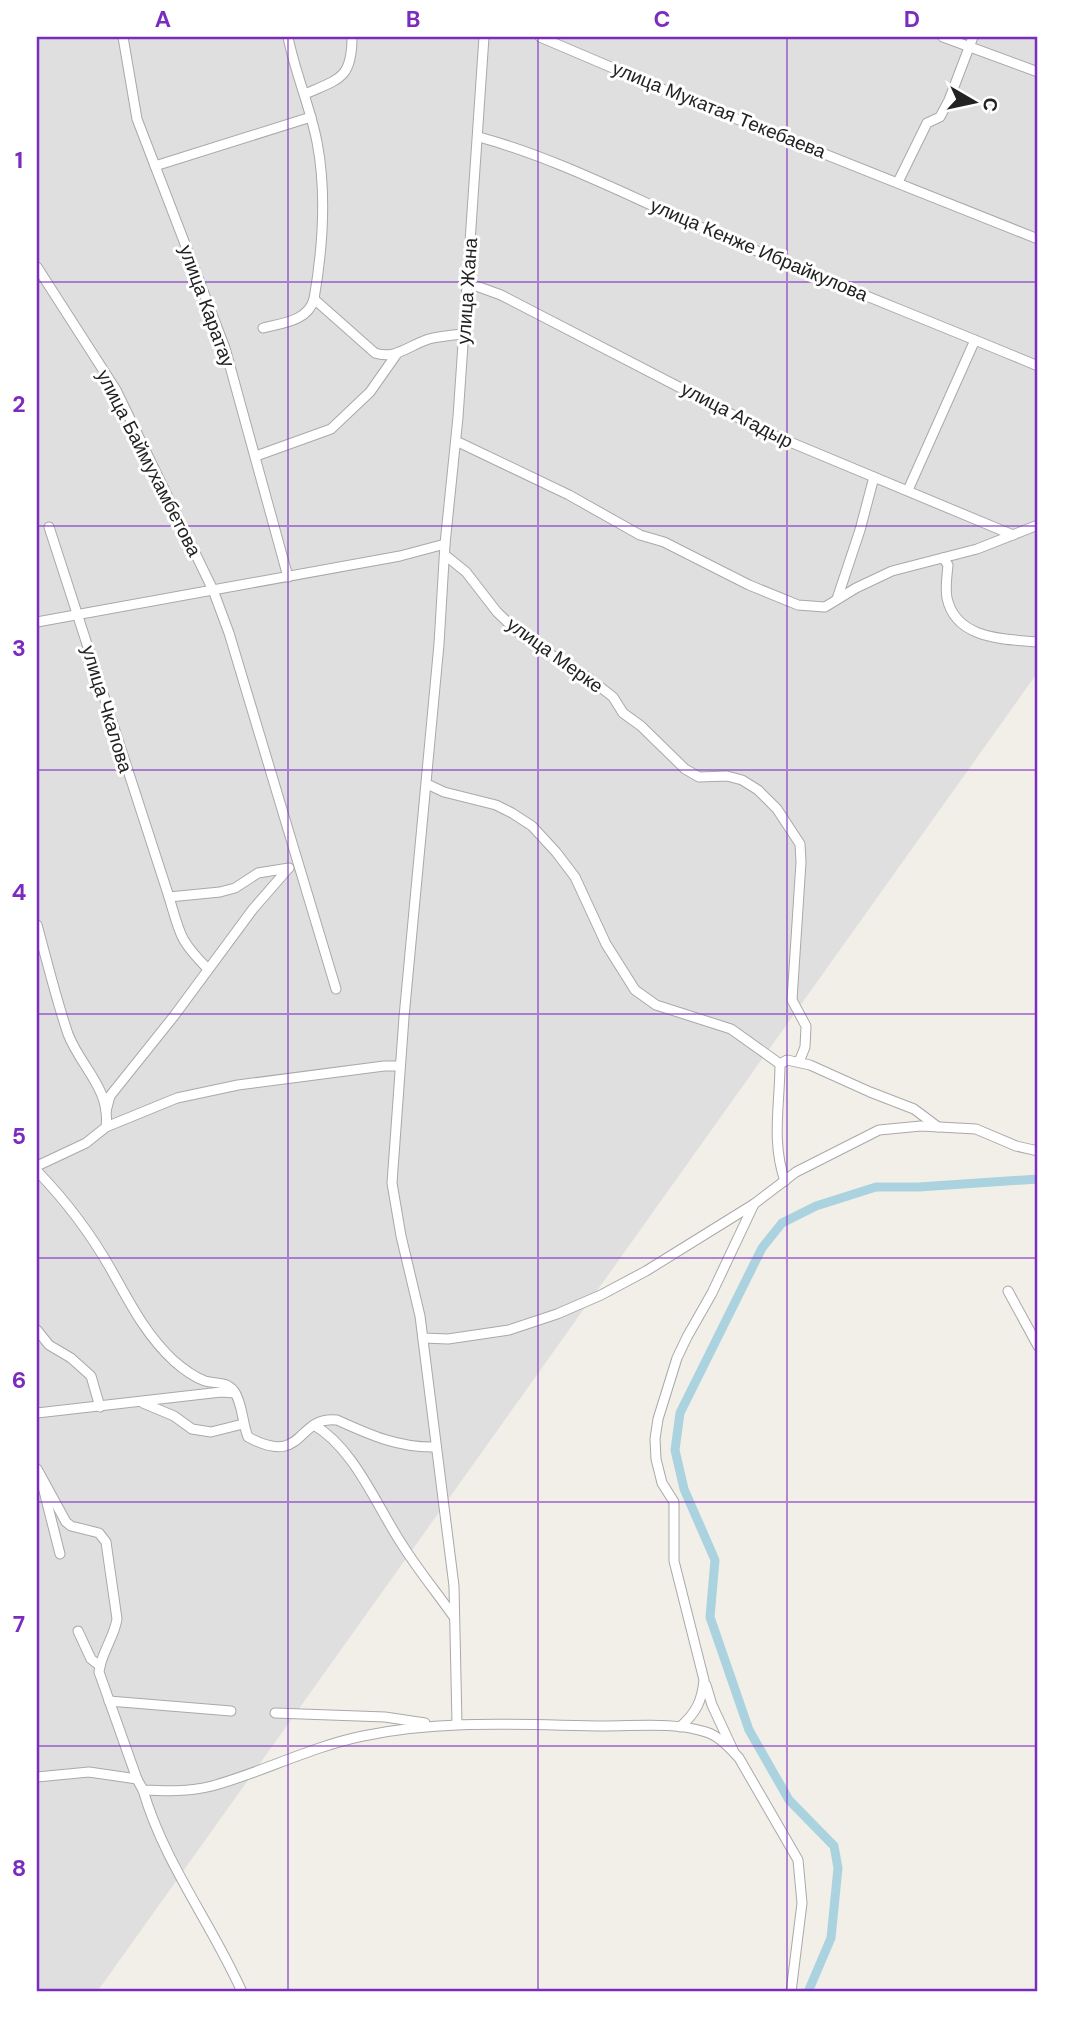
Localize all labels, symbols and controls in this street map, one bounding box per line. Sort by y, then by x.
text: A [155,4,171,34]
text: B [406,4,420,34]
text: C [654,4,670,34]
text: D [904,4,920,34]
street label: улица Мукатая Текебаева [609,56,830,164]
north arrow [939,66,1009,136]
text: С [977,96,1004,114]
text: 1 [15,145,23,175]
street label: улица Кенже Ибрайкулова [646,193,872,307]
street label: улица Жана [451,236,483,345]
street label: улица Каратау [173,242,241,371]
street label: улица Баймухамбетова [91,365,207,561]
street label: улица Агадыр [677,376,797,454]
text: 2 [12,389,26,419]
street label: улица Мерке [502,612,608,698]
text: 3 [12,633,26,663]
street label: улица Чкалова [76,642,138,776]
text: 4 [12,877,27,907]
text: 5 [12,1121,26,1151]
text: 6 [12,1365,26,1395]
text: 7 [13,1609,25,1639]
text: 8 [12,1853,26,1883]

